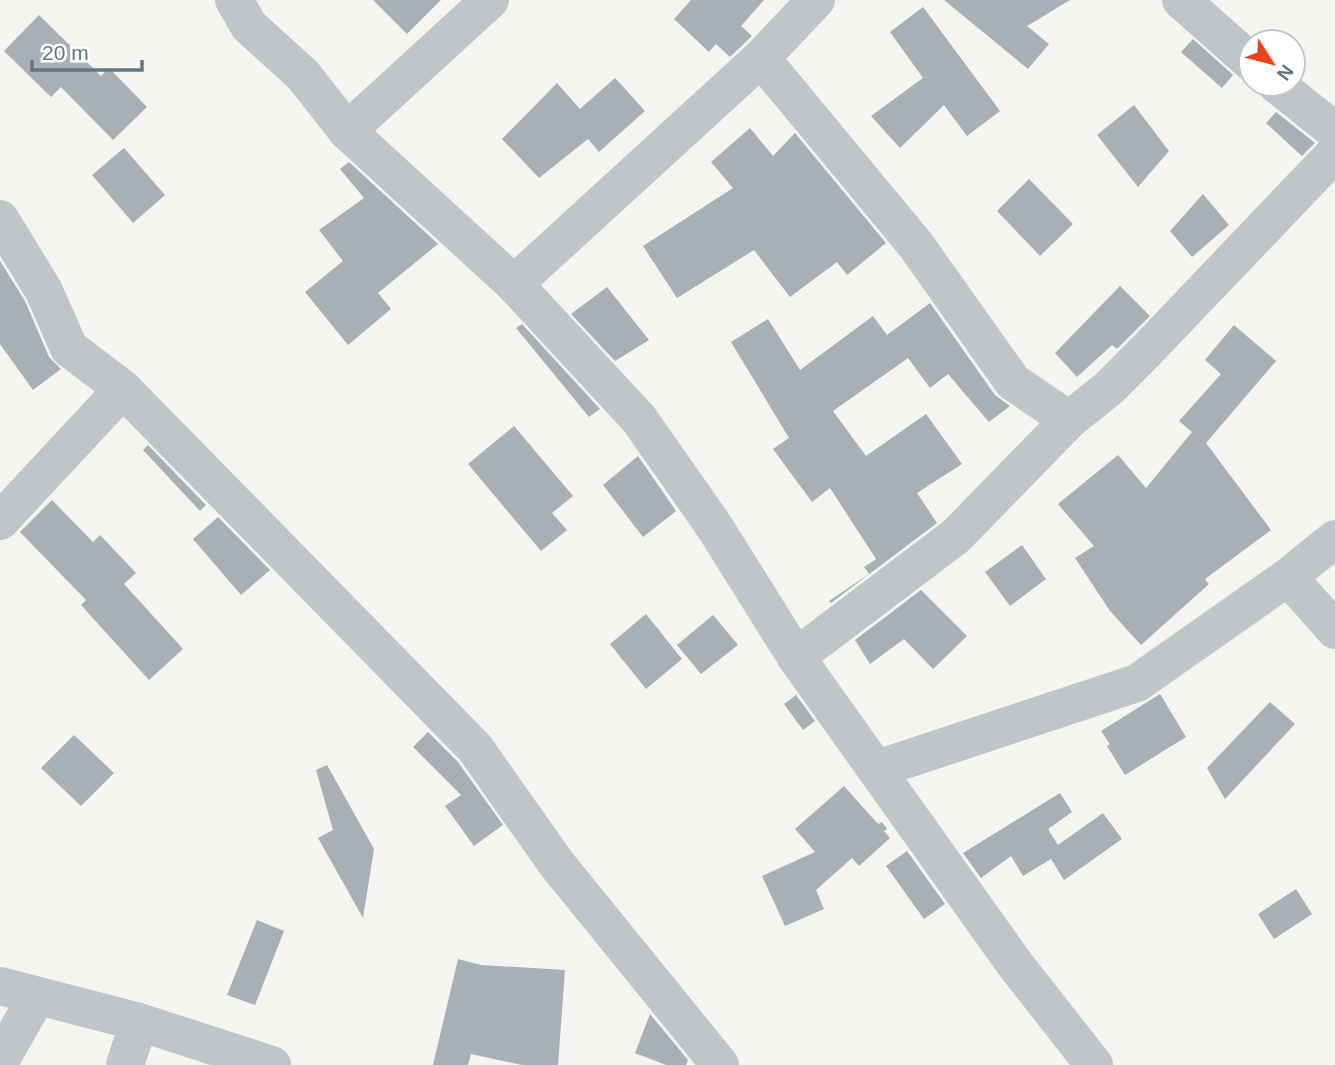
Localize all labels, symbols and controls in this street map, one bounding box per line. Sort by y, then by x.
scale bar [32,28,142,72]
north arrow [1237,28,1307,98]
text: 20 m [42,41,89,64]
text: N [1273,61,1298,84]

